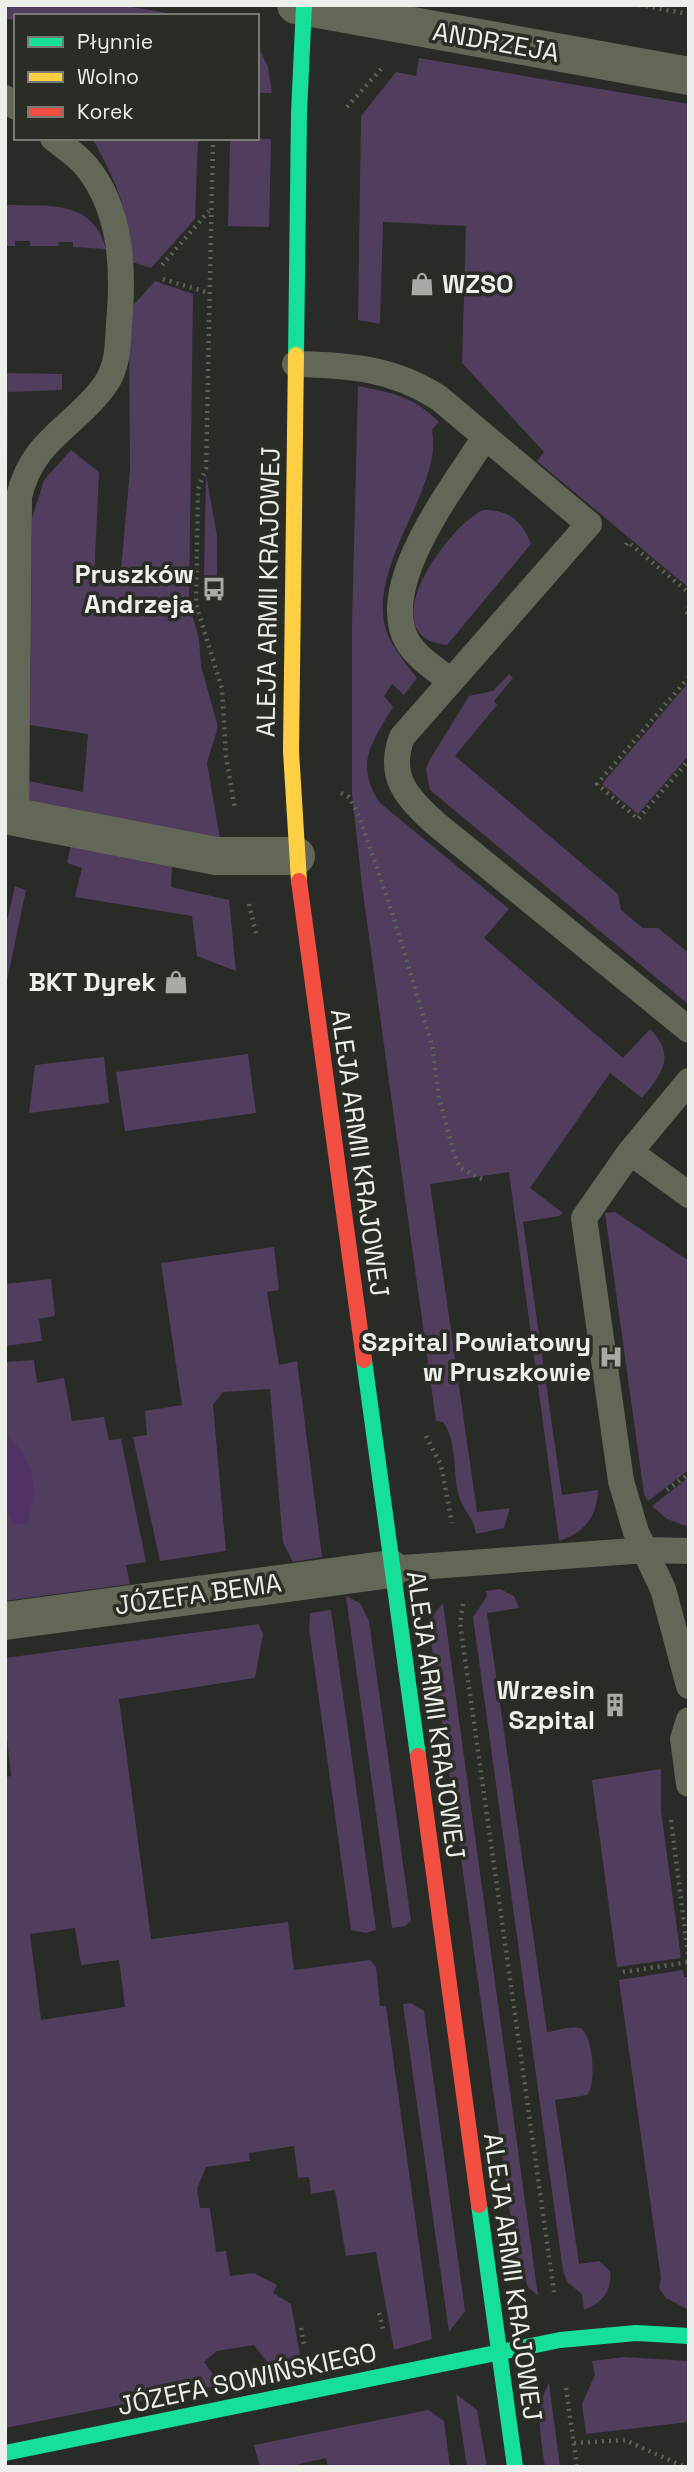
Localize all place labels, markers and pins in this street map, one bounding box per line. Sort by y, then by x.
place label: WZSO [442,267,514,301]
shop icon: WZSO [408,270,436,298]
place label: Pruszków Andrzeja [75,557,194,621]
bus stop icon: Pruszków Andrzeja [200,575,228,603]
place label: BKT Dyrek [29,965,156,999]
shop icon: BKT Dyrek [162,968,190,996]
place label: Szpital Powiatowy w Pruszkowie [362,1325,591,1389]
hospital icon: Szpital Powiatowy w Pruszkowie [597,1343,625,1371]
place label: Wrzesin Szpital [497,1673,595,1737]
building icon: Wrzesin Szpital [601,1691,629,1719]

